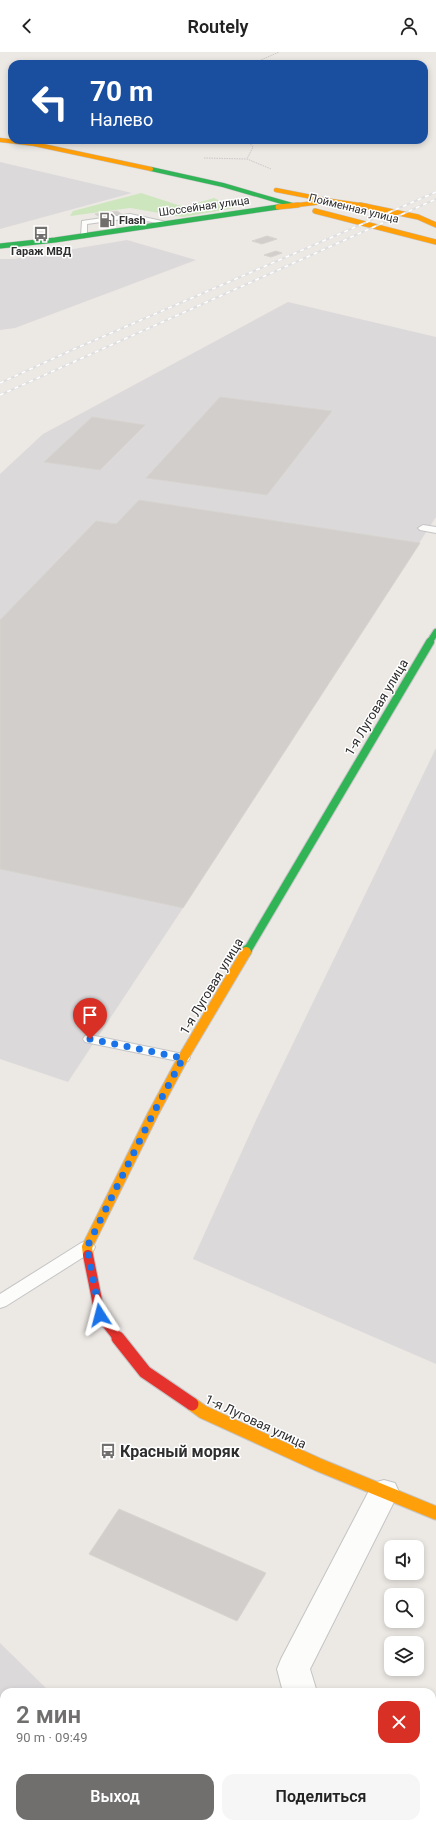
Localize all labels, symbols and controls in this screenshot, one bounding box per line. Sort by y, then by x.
icon: back [16,15,38,37]
icon: person [398,15,420,37]
text: Routely [187,16,249,37]
text: 70 m [90,75,153,108]
icon: left [24,76,76,128]
text: Налево [90,109,153,130]
street label: Пойменная улица [308,191,400,226]
street label: Шоссейная улица [158,194,250,219]
fuel station icon: Flash [98,211,116,229]
place label: Flash [119,214,146,227]
bus stop icon: Гараж МВД [32,225,50,243]
place label: Гараж МВД [11,245,72,258]
street label: 1-я Луговая улица [342,656,411,758]
street label: 1-я Луговая улица [177,935,246,1037]
pin [73,998,107,1039]
icon: arrive [79,1004,101,1026]
position arrow [79,1294,121,1336]
street label: 1-я Луговая улица [203,1391,309,1451]
bus stop icon: Красный моряк [99,1442,117,1460]
place label: Красный моряк [120,1442,241,1461]
map controls [384,1540,424,1676]
button: sound [384,1540,424,1580]
button: search [384,1588,424,1628]
button: layers [384,1636,424,1676]
text: 2 мин [16,1701,81,1729]
button: close [378,1701,420,1743]
text: 90 m · 09:49 [16,1730,87,1745]
button: Выход [16,1774,214,1820]
button: Поделиться [222,1774,420,1820]

